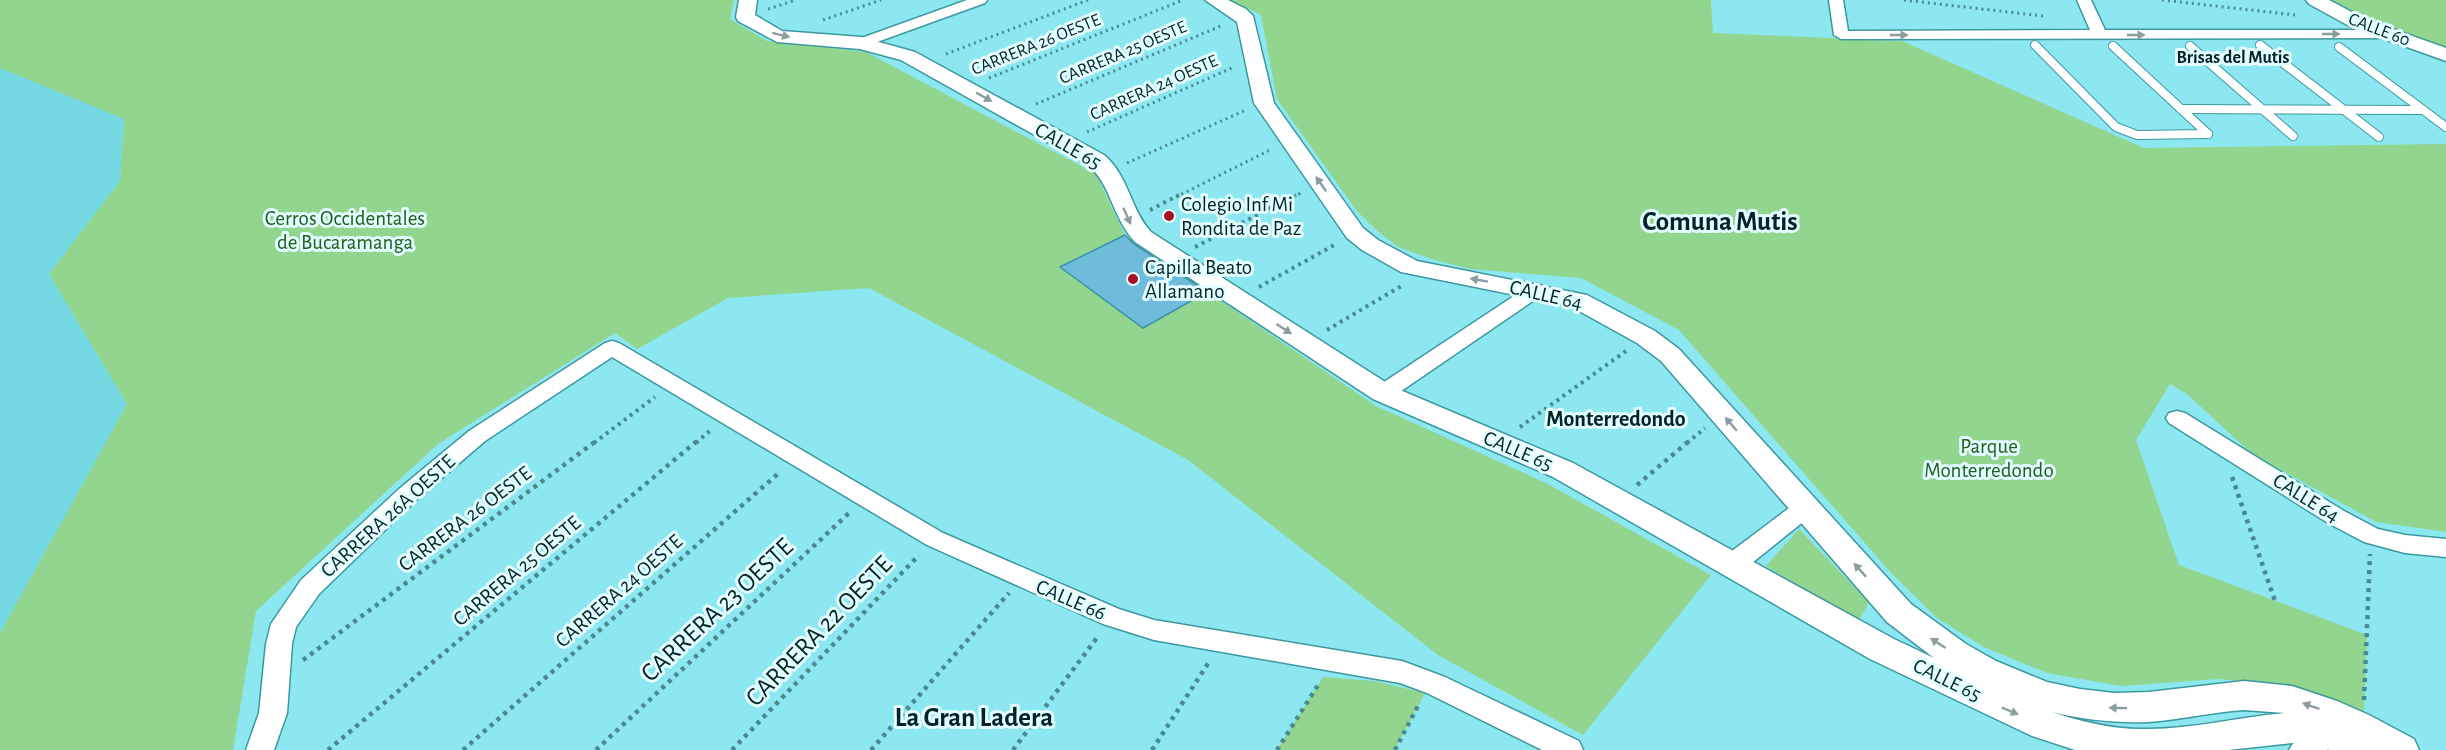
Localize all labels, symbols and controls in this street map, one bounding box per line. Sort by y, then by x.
street label: CALLE 60 [2346,10,2412,50]
street label: CARRERA 26 OESTE [969,11,1103,79]
street label: CARRERA 25 OESTE [1057,18,1190,88]
one-way arrow [2322,29,2341,39]
one-way arrow [1890,30,1909,40]
one-way arrow [2127,30,2146,40]
one-way arrow [772,31,791,40]
district label: Brisas del Mutis [2177,49,2290,67]
street label: CARRERA 24 OESTE [1088,52,1221,124]
one-way arrow [975,92,992,102]
street label: CALLE 65 [1031,119,1105,173]
one-way arrow [1315,177,1327,193]
place label: Colegio Inf Mi Rondita de Paz [1181,194,1301,239]
one-way arrow [1123,207,1132,225]
park label: Cerros Occidentales de Bucaramanga [265,208,425,253]
district label: Comuna Mutis [1642,208,1798,235]
marker: Colegio Inf Mi Rondita de Paz [1162,209,1176,223]
place label: Capilla Beato Allamano [1145,257,1252,302]
marker: Capilla Beato Allamano [1126,272,1140,286]
one-way arrow [1470,276,1489,285]
street label: CALLE 64 [1508,276,1584,314]
one-way arrow [1275,323,1291,335]
district label: Monterredondo [1546,408,1686,430]
one-way arrow [1724,416,1737,432]
street label: CALLE 65 [1480,427,1556,475]
park label: Parque Monterredondo [1924,436,2054,481]
street label: CARRERA 26A OESTE [317,451,459,581]
street label: CARRERA 26 OESTE [395,462,535,576]
street label: CALLE 64 [2269,469,2343,527]
street label: CARRERA 25 OESTE [449,512,585,630]
street label: CARRERA 24 OESTE [552,530,686,652]
street label: CARRERA 23 OESTE [636,533,798,687]
street label: CARRERA 22 OESTE [741,551,897,711]
one-way arrow [1853,563,1867,578]
street label: CALLE 66 [1033,576,1109,624]
one-way arrow [1930,638,1946,649]
street label: CALLE 65 [1910,655,1984,705]
one-way arrow [2302,701,2320,711]
district label: La Gran Ladera [895,704,1053,731]
one-way arrow [2109,704,2128,713]
one-way arrow [2002,706,2019,715]

